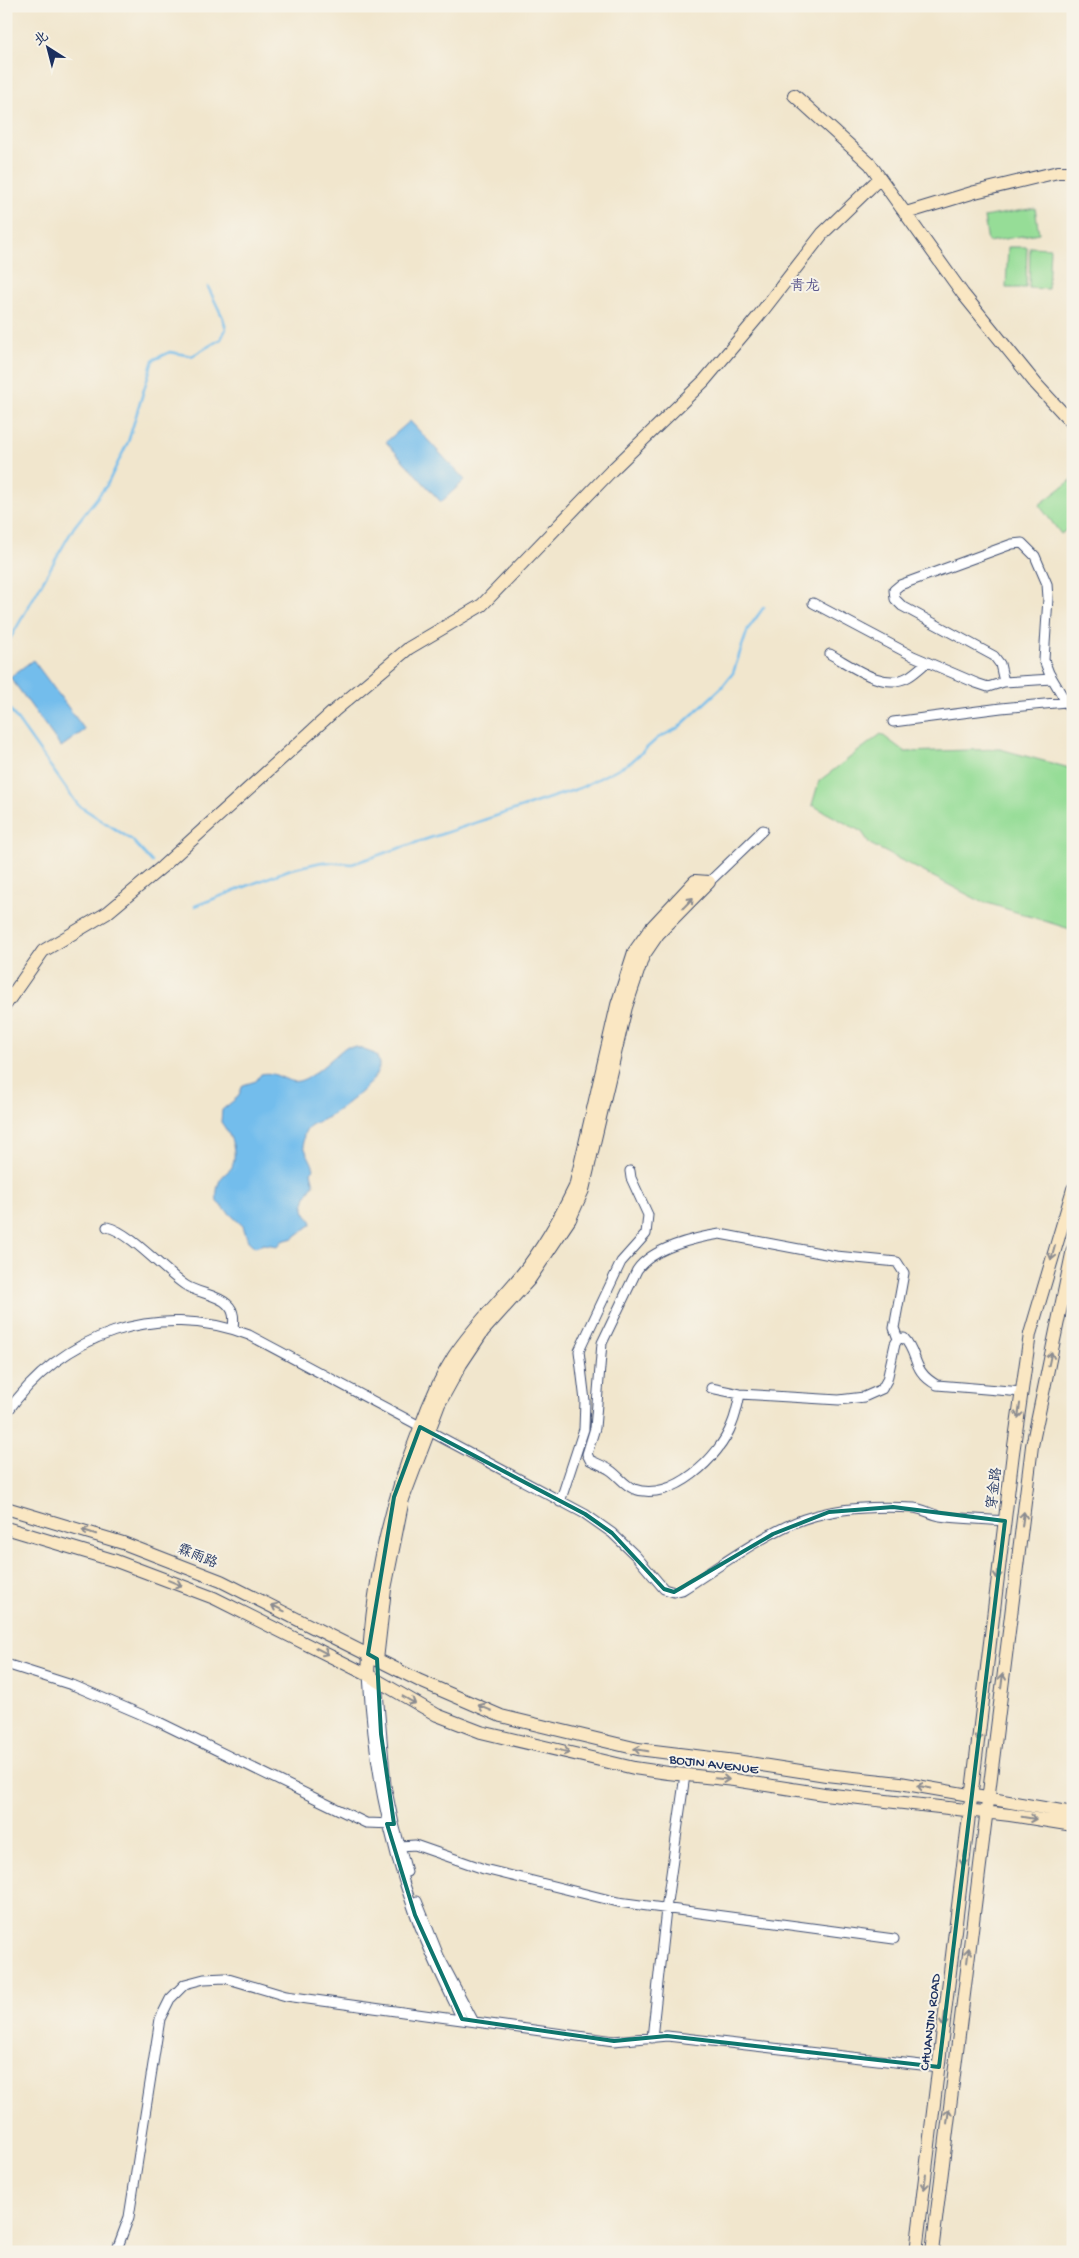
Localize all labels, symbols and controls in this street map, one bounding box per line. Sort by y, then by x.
north arrow [22,22,72,72]
text: 北 [31,29,52,50]
district label: 青龙 [790,278,820,296]
one-way arrow [682,897,695,909]
one-way arrow [1048,1244,1057,1260]
one-way arrow [1046,1352,1055,1368]
one-way arrow [1014,1403,1024,1419]
street label: 穿金路 [983,1466,1006,1510]
one-way arrow [1018,1512,1028,1528]
one-way arrow [81,1527,97,1536]
street label: 霖雨路 [174,1541,220,1573]
one-way arrow [993,1564,1003,1580]
one-way arrow [167,1579,182,1588]
one-way arrow [271,1603,286,1612]
one-way arrow [315,1647,330,1657]
one-way arrow [997,1673,1007,1689]
one-way arrow [402,1695,417,1705]
one-way arrow [477,1703,492,1712]
one-way arrow [974,1725,984,1741]
one-way arrow [634,1744,650,1754]
one-way arrow [554,1747,570,1756]
street label: BOJIN AVENUE [667,1751,760,1780]
one-way arrow [714,1774,730,1784]
one-way arrow [916,1782,932,1792]
one-way arrow [1021,1813,1037,1823]
one-way arrow [959,1851,969,1867]
one-way arrow [963,1947,973,1963]
street label: CHUANJIN ROAD [917,1972,946,2072]
one-way arrow [939,2012,949,2028]
one-way arrow [943,2109,953,2125]
one-way arrow [920,2174,930,2190]

